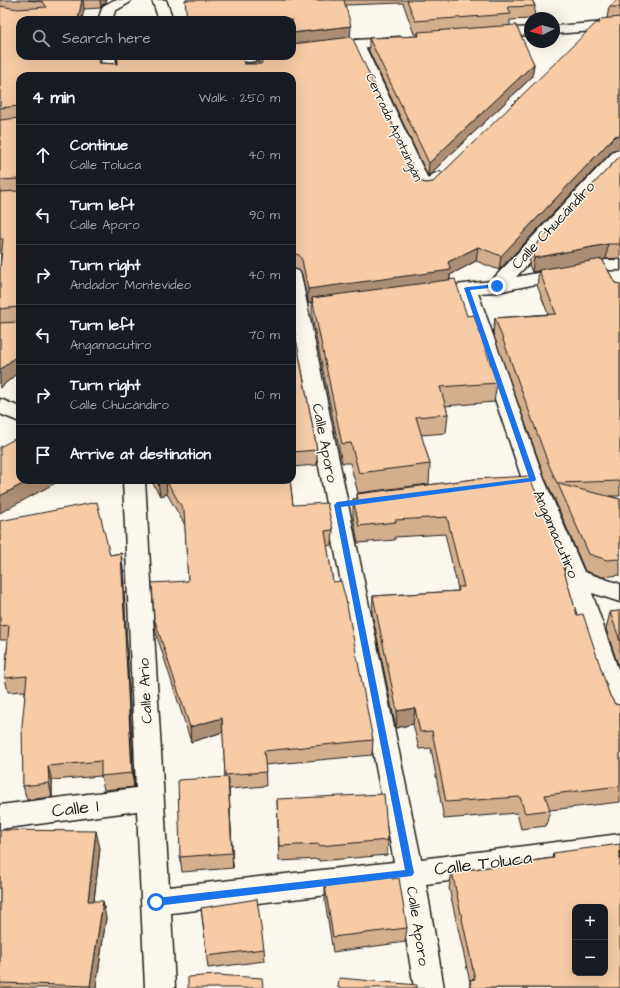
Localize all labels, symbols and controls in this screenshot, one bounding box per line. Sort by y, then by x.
north arrow [524,12,560,48]
search box [16,16,296,60]
icon: search [30,27,52,49]
text: Search here [62,28,151,49]
street label: Cerrada Apatzingán [360,70,427,185]
text: 4 min [32,86,75,110]
text: Walk · 250 m [199,89,280,107]
text: Continue [70,135,128,156]
icon: ahead [32,144,54,166]
text: 40 m [248,146,280,164]
text: Calle Toluca [70,156,141,174]
street label: Calle Chucándiro [507,176,600,274]
text: Turn left [70,195,134,216]
icon: left [32,204,54,226]
text: 90 m [249,206,280,224]
text: Calle Aporo [70,216,140,234]
text: Turn right [70,255,141,276]
icon: right [32,264,54,286]
text: 40 m [248,266,280,284]
text: Andador Montevideo [70,276,191,294]
route end [488,277,506,295]
text: Turn left [70,315,134,336]
icon: left [32,324,54,346]
text: 70 m [248,326,280,344]
text: Angamacutiro [70,336,151,354]
text: Turn right [70,375,141,396]
icon: right [32,384,54,406]
text: 10 m [255,386,280,404]
text: Calle Chucándiro [70,396,169,414]
street label: Calle Aporo [307,402,343,485]
icon: arrive [32,444,54,466]
text: Arrive at destination [70,444,211,465]
street label: Angamacutiro [527,487,584,582]
street label: Calle Ario [133,657,158,724]
street label: Calle 1 [50,793,100,824]
street label: Calle Toluca [433,845,533,882]
street label: Calle Aporo [401,885,434,968]
route start [147,893,165,911]
map controls [572,904,608,976]
button: + [572,904,608,940]
button: − [572,940,608,976]

